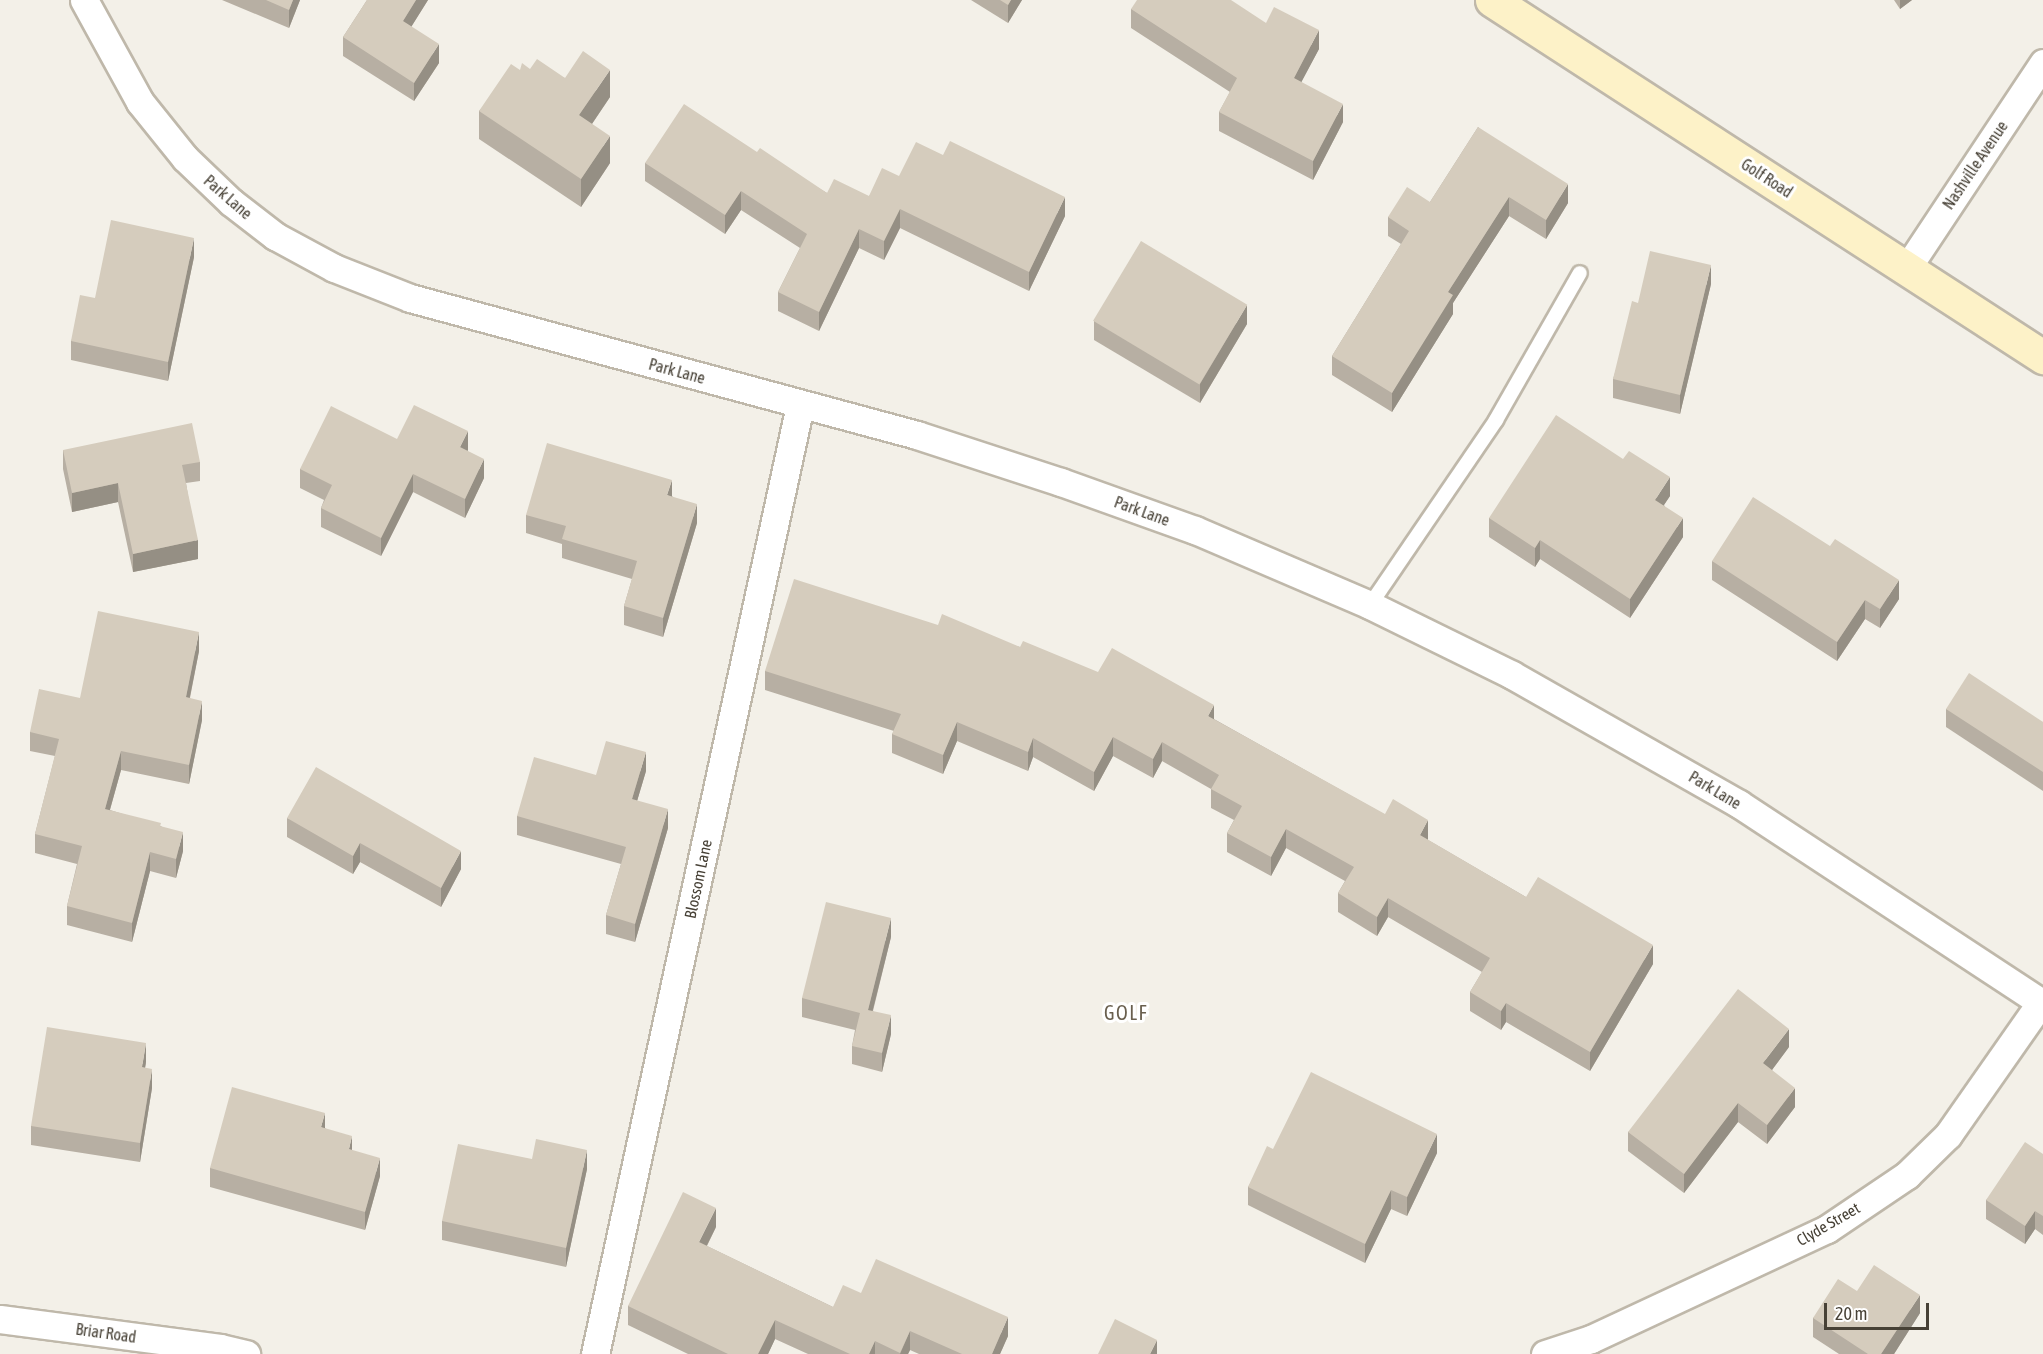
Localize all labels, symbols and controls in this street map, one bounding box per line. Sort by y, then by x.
street label: Nashville Avenue [1938,117,2012,213]
street label: Golf Road [1738,154,1796,202]
street label: Park Lane [200,171,256,223]
street label: Park Lane [647,354,707,388]
street label: Park Lane [1112,492,1172,530]
street label: Park Lane [1685,767,1745,813]
street label: Blossom Lane [680,838,716,920]
district label: GOLF [1104,1000,1148,1024]
street label: Clyde Street [1793,1198,1863,1250]
scale bar [1827,1291,1932,1329]
text: 20 m [1835,1303,1867,1324]
street label: Briar Road [75,1319,137,1347]

